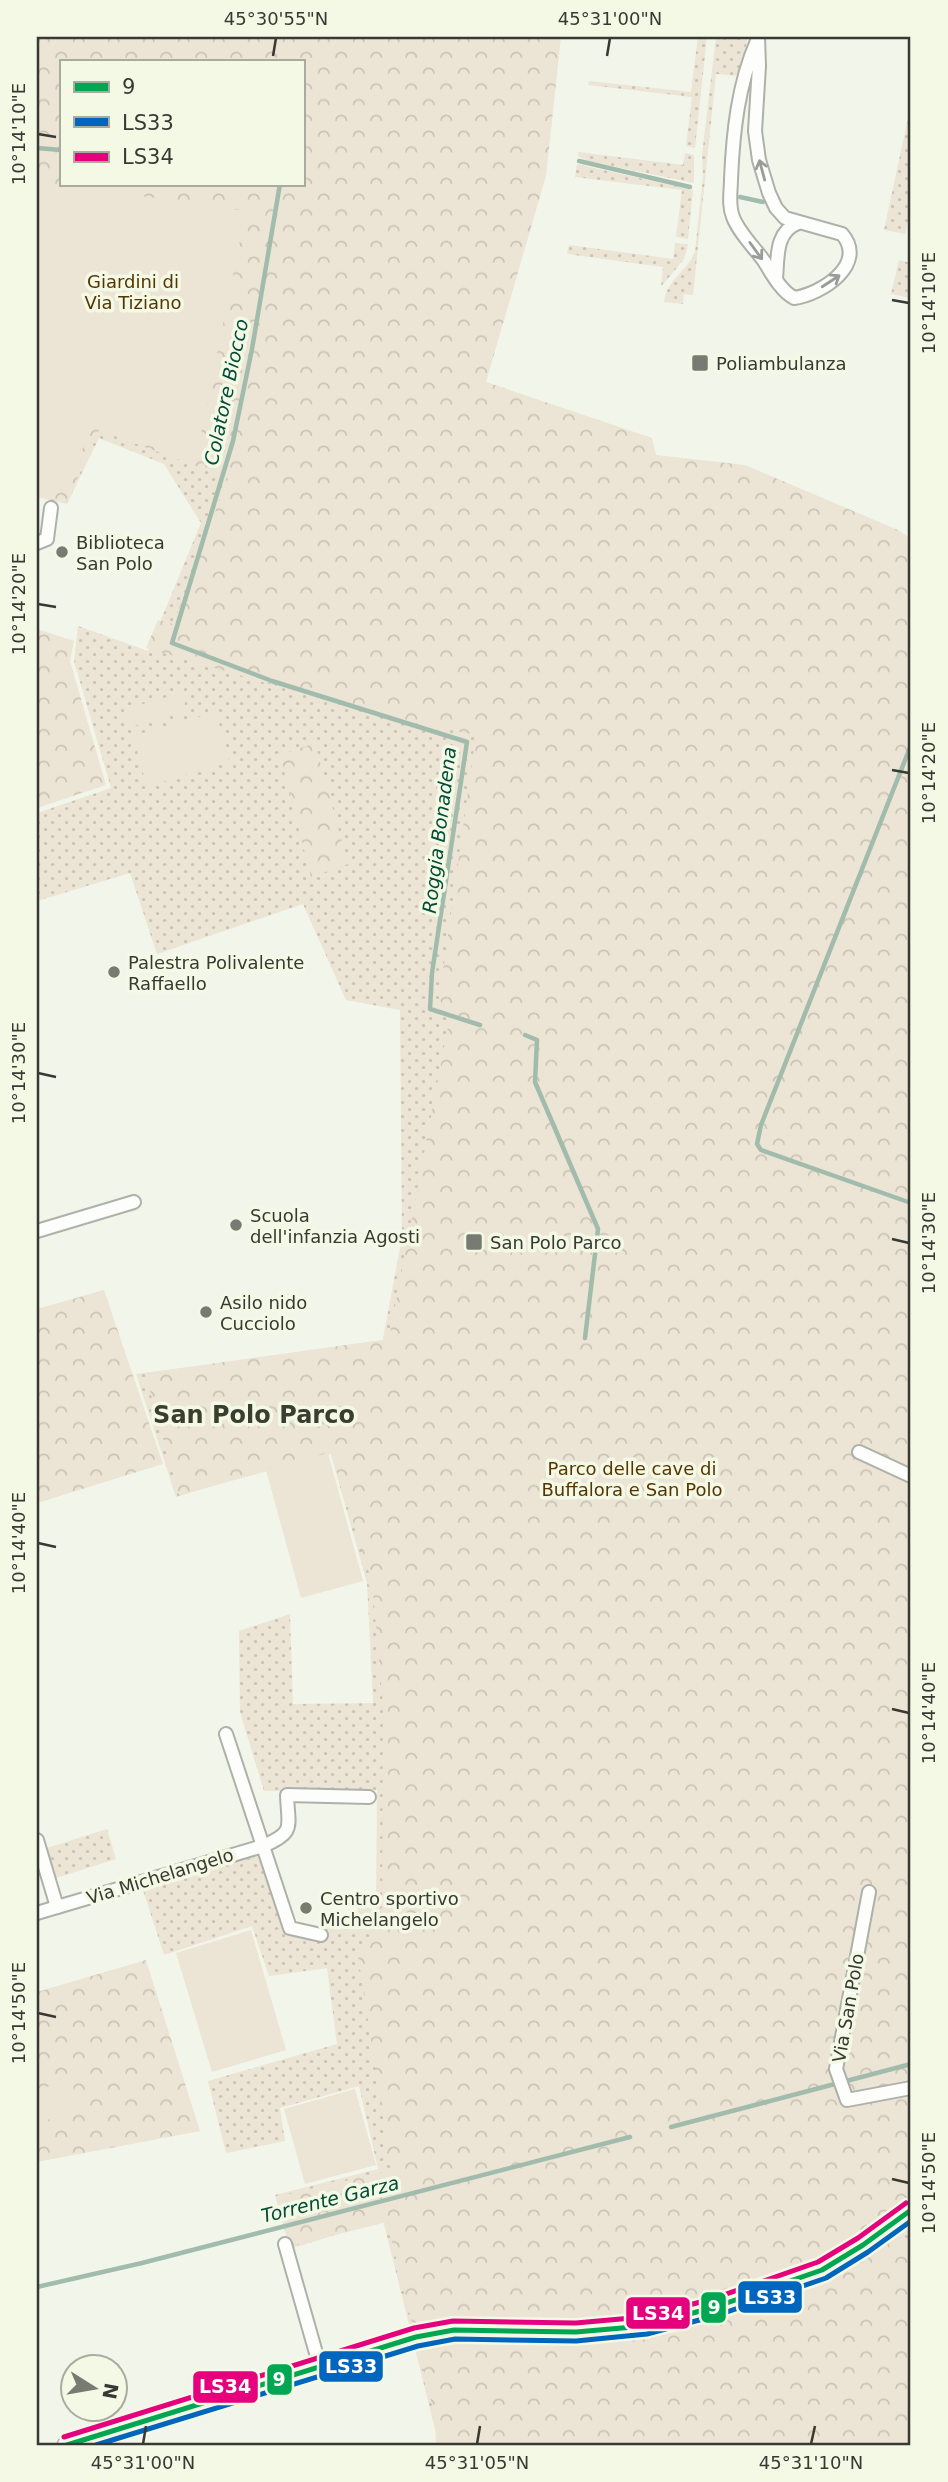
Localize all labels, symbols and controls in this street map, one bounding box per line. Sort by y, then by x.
text: 45°30'55"N [224,8,328,29]
text: 45°31'00"N [558,8,662,29]
legend [60,60,304,186]
text: 9 [122,75,135,99]
text: 10°14'10"E [8,83,29,185]
text: LS33 [122,111,174,135]
text: LS34 [122,145,174,169]
one-way arrow [755,159,768,182]
one-way arrow [749,241,763,260]
text: 10°14'10"E [918,252,939,354]
park label: Giardini di Via Tiziano [84,271,182,313]
one-way arrow [821,273,840,288]
water label: Colatore Biocco [200,317,252,467]
marker: Poliambulanza [690,353,710,373]
place label: Poliambulanza [716,353,847,374]
place label: Biblioteca San Polo [76,532,165,574]
marker: Biblioteca San Polo [54,544,70,560]
text: 10°14'20"E [8,553,29,655]
text: 10°14'20"E [918,722,939,824]
water label: Roggia Bonadena [418,745,460,915]
place label: Palestra Polivalente Raffaello [128,952,304,994]
marker: Palestra Polivalente Raffaello [106,964,122,980]
text: 10°14'30"E [8,1022,29,1124]
text: 10°14'30"E [918,1192,939,1294]
place label: Scuola dell'infanzia Agosti [250,1205,420,1247]
marker: Scuola dell'infanzia Agosti [228,1217,244,1233]
marker: San Polo Parco [464,1232,484,1252]
place label: San Polo Parco [490,1232,622,1253]
place label: Asilo nido Cucciolo [220,1292,307,1334]
marker: Asilo nido Cucciolo [198,1304,214,1320]
district label: San Polo Parco [153,1401,355,1429]
park label: Parco delle cave di Buffalora e San Polo [542,1458,722,1500]
text: 10°14'40"E [8,1492,29,1594]
text: 10°14'40"E [918,1662,939,1764]
street label: Via Michelangelo [84,1844,236,1908]
place label: Centro sportivo Michelangelo [320,1888,459,1930]
marker: Centro sportivo Michelangelo [298,1900,314,1916]
street label: Via San Polo [828,1952,868,2064]
text: 10°14'50"E [8,1962,29,2064]
text: 10°14'50"E [918,2132,939,2234]
water label: Torrente Garza [259,2171,401,2227]
line badge: LS33 [737,2280,803,2314]
text: LS33 [744,2286,796,2308]
line badge: 9 [700,2291,727,2324]
line badge: LS34 [625,2296,691,2330]
text: 9 [707,2296,721,2318]
text: LS34 [632,2302,684,2324]
line badge: LS33 [318,2350,384,2383]
north arrow [60,2352,130,2422]
text: LS33 [325,2355,377,2377]
line badge: 9 [266,2363,293,2396]
text: 9 [272,2368,286,2390]
line badge: LS34 [192,2370,259,2404]
text: LS34 [199,2375,251,2397]
text: N [98,2381,123,2401]
text: 45°31'00"N [91,2452,195,2473]
text: 45°31'05"N [425,2452,529,2473]
text: 45°31'10"N [759,2452,863,2473]

